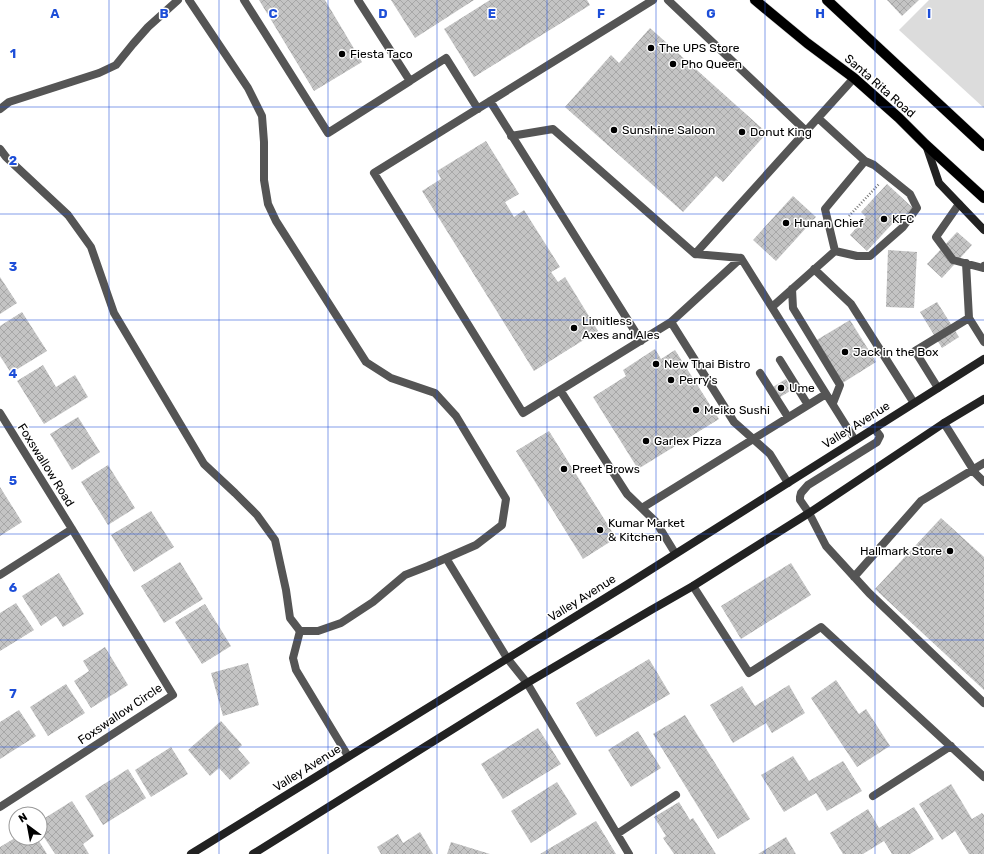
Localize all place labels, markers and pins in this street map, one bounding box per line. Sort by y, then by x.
place label: The UPS Store [659,41,740,55]
marker: The UPS Store [646,43,656,53]
place label: Fiesta Taco [350,47,413,61]
marker: Fiesta Taco [337,49,347,59]
place label: Pho Queen [681,57,742,71]
marker: Pho Queen [668,59,678,69]
place label: Sunshine Saloon [622,123,715,137]
marker: Sunshine Saloon [609,125,619,135]
place label: Donut King [750,125,812,139]
marker: Donut King [737,127,747,137]
place label: KFC [892,212,914,226]
marker: KFC [879,214,889,224]
place label: Hunan Chief [794,216,864,230]
marker: Hunan Chief [781,218,791,228]
place label: Limitless Axes and Ales [582,314,660,342]
marker: Limitless Axes and Ales [569,323,579,333]
place label: Jack in the Box [853,345,939,359]
marker: Jack in the Box [840,347,850,357]
place label: New Thai Bistro [664,357,751,371]
marker: New Thai Bistro [651,359,661,369]
place label: Perry's [679,373,718,387]
marker: Perry's [666,375,676,385]
place label: Ume [789,381,815,395]
marker: Ume [776,383,786,393]
place label: Meiko Sushi [704,403,770,417]
marker: Meiko Sushi [691,405,701,415]
place label: Garlex Pizza [654,434,722,448]
marker: Garlex Pizza [641,436,651,446]
place label: Preet Brows [572,462,640,476]
marker: Preet Brows [559,464,569,474]
place label: Kumar Market & Kitchen [608,516,685,544]
marker: Kumar Market & Kitchen [595,525,605,535]
place label: Hallmark Store [860,544,942,558]
marker: Hallmark Store [945,546,955,556]

